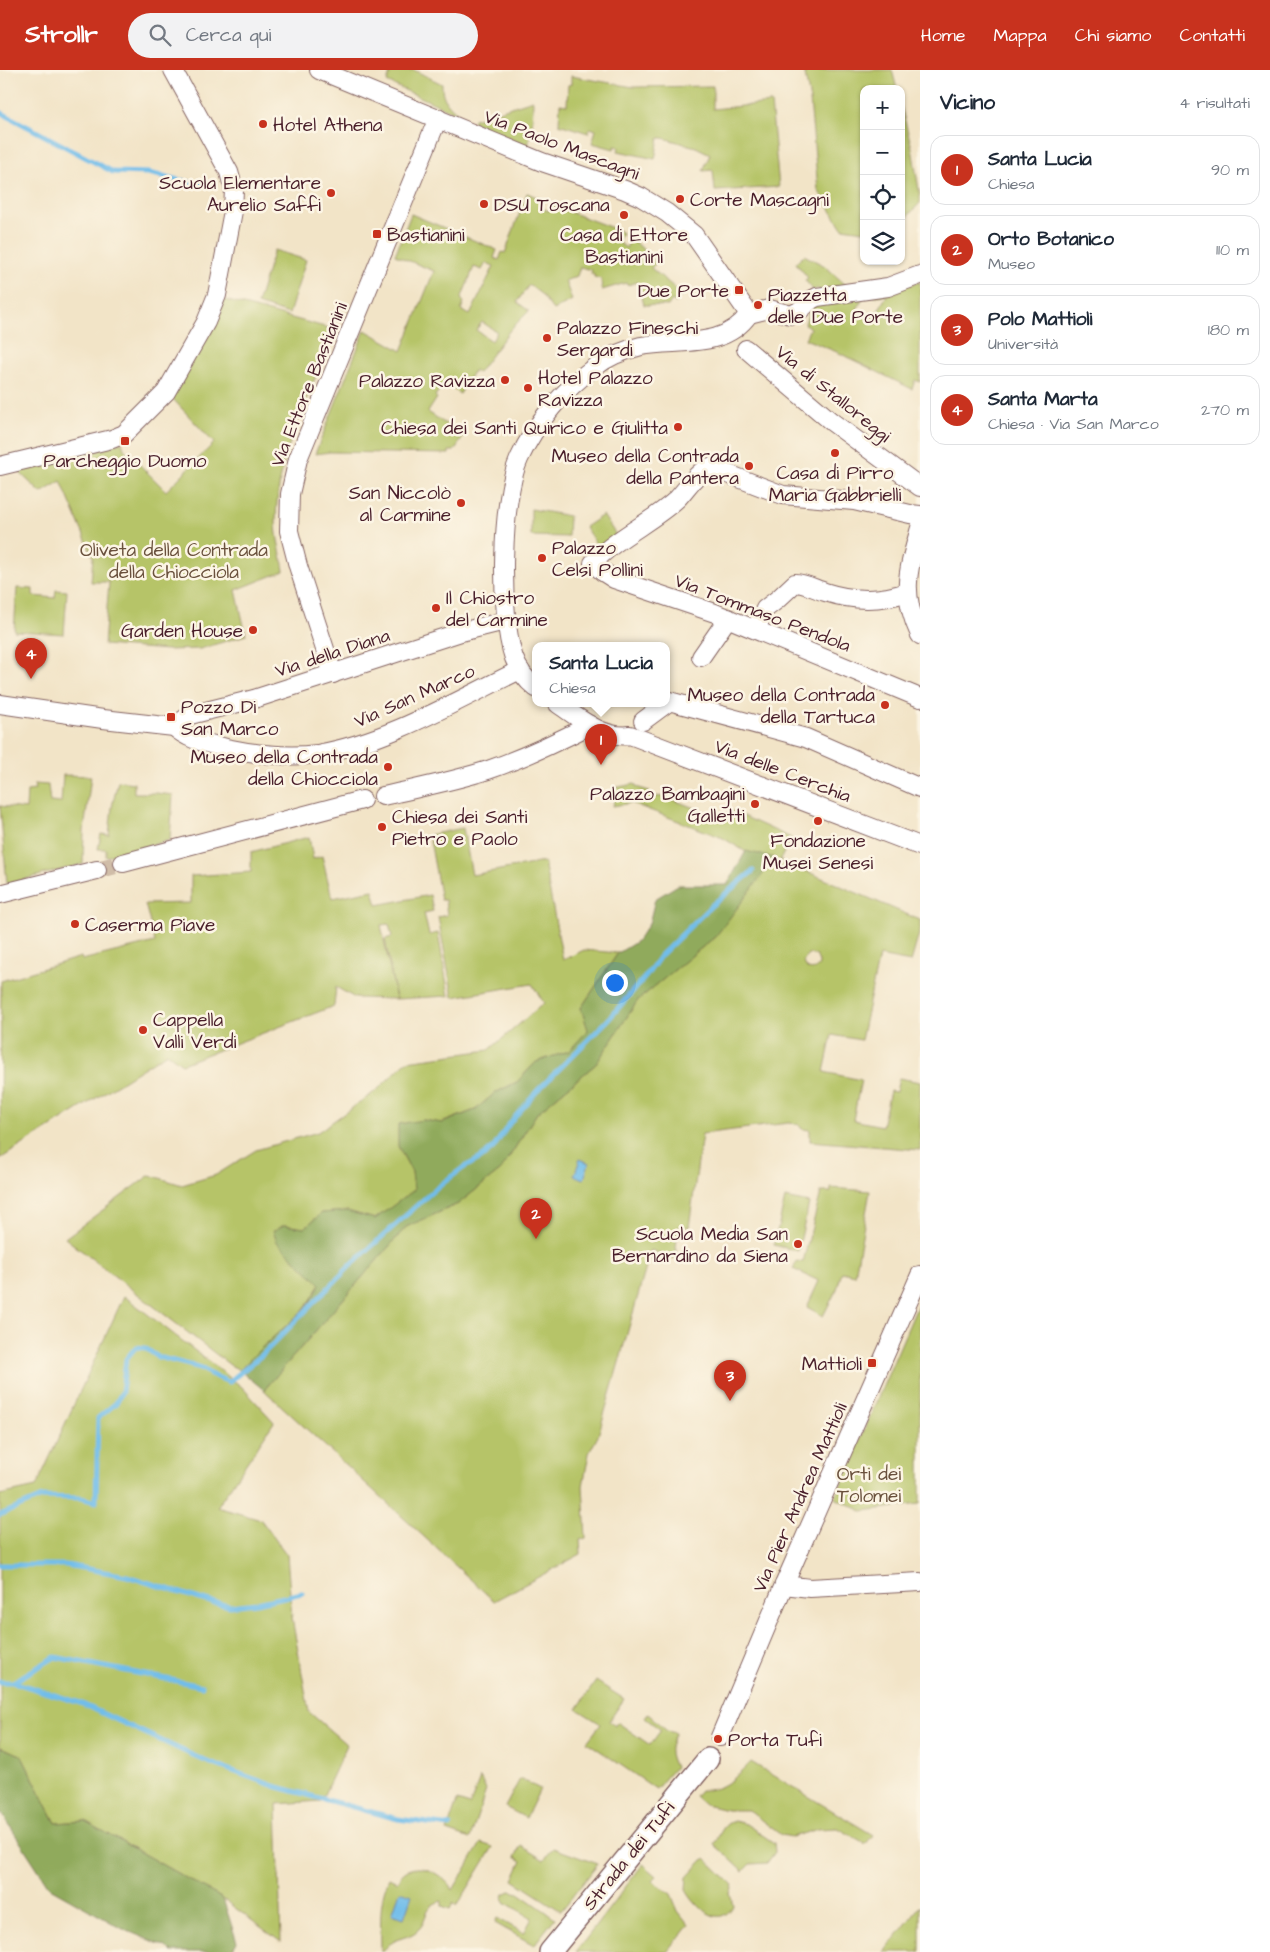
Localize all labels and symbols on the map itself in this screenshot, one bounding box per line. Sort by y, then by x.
street label: Via Paolo Mascagni [479,103,643,188]
place label: Hotel Athena [273,112,383,139]
marker: Hotel Athena [257,118,269,130]
place label: Scuola Elementare Aurelio Saffi [159,170,321,219]
marker: Scuola Elementare Aurelio Saffi [325,187,337,199]
place label: Corte Mascagni [690,187,829,215]
place label: DSU Toscana [494,192,610,219]
marker: Corte Mascagni [674,193,686,205]
marker: DSU Toscana [478,198,490,210]
marker: Casa di Ettore Bastianini [618,209,630,221]
place label: Bastianini [387,222,465,249]
place label: Casa di Ettore Bastianini [560,222,688,271]
marker: Bastianini [371,228,383,240]
place label: Due Porte [638,278,729,305]
place label: Piazzetta delle Due Porte [768,282,903,331]
marker: Due Porte [733,284,745,296]
street label: Via Ettore Bastianini [264,298,355,471]
marker: Piazzetta delle Due Porte [752,299,764,311]
place label: Palazzo Fineschi Sergardi [557,315,698,365]
marker: Palazzo Fineschi Sergardi [541,332,553,344]
street label: Via di Stalloreggi [769,339,897,450]
place label: Hotel Palazzo Ravizza [538,365,653,414]
place label: Palazzo Ravizza [359,368,495,395]
marker: Palazzo Ravizza [499,374,511,386]
marker: Hotel Palazzo Ravizza [522,382,534,394]
place label: Chiesa dei Santi Quirico e Giulitta [381,415,668,442]
marker: Chiesa dei Santi Quirico e Giulitta [672,421,684,433]
marker: Parcheggio Duomo [119,435,131,447]
place label: Museo della Contrada della Pantera [551,443,739,492]
marker: Casa di Pirro Maria Gabbrielli [829,447,841,459]
place label: Parcheggio Duomo [44,448,207,476]
marker: Museo della Contrada della Pantera [743,460,755,472]
place label: Casa di Pirro Maria Gabbrielli [769,460,901,509]
place label: San Niccolò al Carmine [349,480,451,529]
marker: San Niccolò al Carmine [455,497,467,509]
place label: Palazzo Celsi Pollini [552,535,643,584]
park label: Oliveta della Contrada della Chiocciola [80,537,268,586]
marker: Palazzo Celsi Pollini [536,552,548,564]
street label: Via Tommaso Pendola [670,567,855,660]
place label: Il Chiostro del Carmine [446,585,548,634]
marker: Il Chiostro del Carmine [430,602,442,614]
place label: Garden House [121,618,243,645]
street label: Via della Diana [272,622,394,685]
marker: Garden House [247,624,259,636]
pin: 4 [15,638,47,679]
street label: Via San Marco [350,658,480,735]
place label: Museo della Contrada della Tartuca [687,682,875,731]
place label: Pozzo Di San Marco [181,694,279,743]
marker: Museo della Contrada della Tartuca [879,699,891,711]
marker: Pozzo Di San Marco [165,711,177,723]
pin: 1 [585,724,617,765]
street label: Via delle Cerchia [710,733,855,810]
place label: Museo della Contrada della Chiocciola [190,744,378,793]
marker: Museo della Contrada della Chiocciola [382,761,394,773]
place label: Palazzo Bambagini Galletti [590,781,745,830]
marker: Palazzo Bambagini Galletti [749,798,761,810]
place label: Chiesa dei Santi Pietro e Paolo [392,804,527,853]
marker: Fondazione Musei Senesi [812,815,824,827]
marker: Chiesa dei Santi Pietro e Paolo [376,821,388,833]
place label: Fondazione Musei Senesi [763,828,873,877]
place label: Caserma Piave [85,912,215,939]
marker: Caserma Piave [69,918,81,930]
your location [602,970,628,996]
place label: Cappella Valli Verdi [153,1007,236,1056]
marker: Cappella Valli Verdi [137,1024,149,1036]
pin: 2 [520,1198,552,1239]
place label: Scuola Media San Bernardino da Siena [612,1221,788,1270]
marker: Scuola Media San Bernardino da Siena [792,1238,804,1250]
place label: Mattioli [802,1351,862,1378]
marker: Mattioli [866,1357,878,1369]
pin: 3 [714,1360,746,1401]
street label: Via Pier Andrea Mattioli [746,1398,854,1597]
park label: Orti dei Tolomei [837,1461,901,1510]
place label: Porta Tufi [728,1727,822,1754]
marker: Porta Tufi [712,1733,724,1745]
street label: Strada dei Tufi [577,1796,682,1916]

